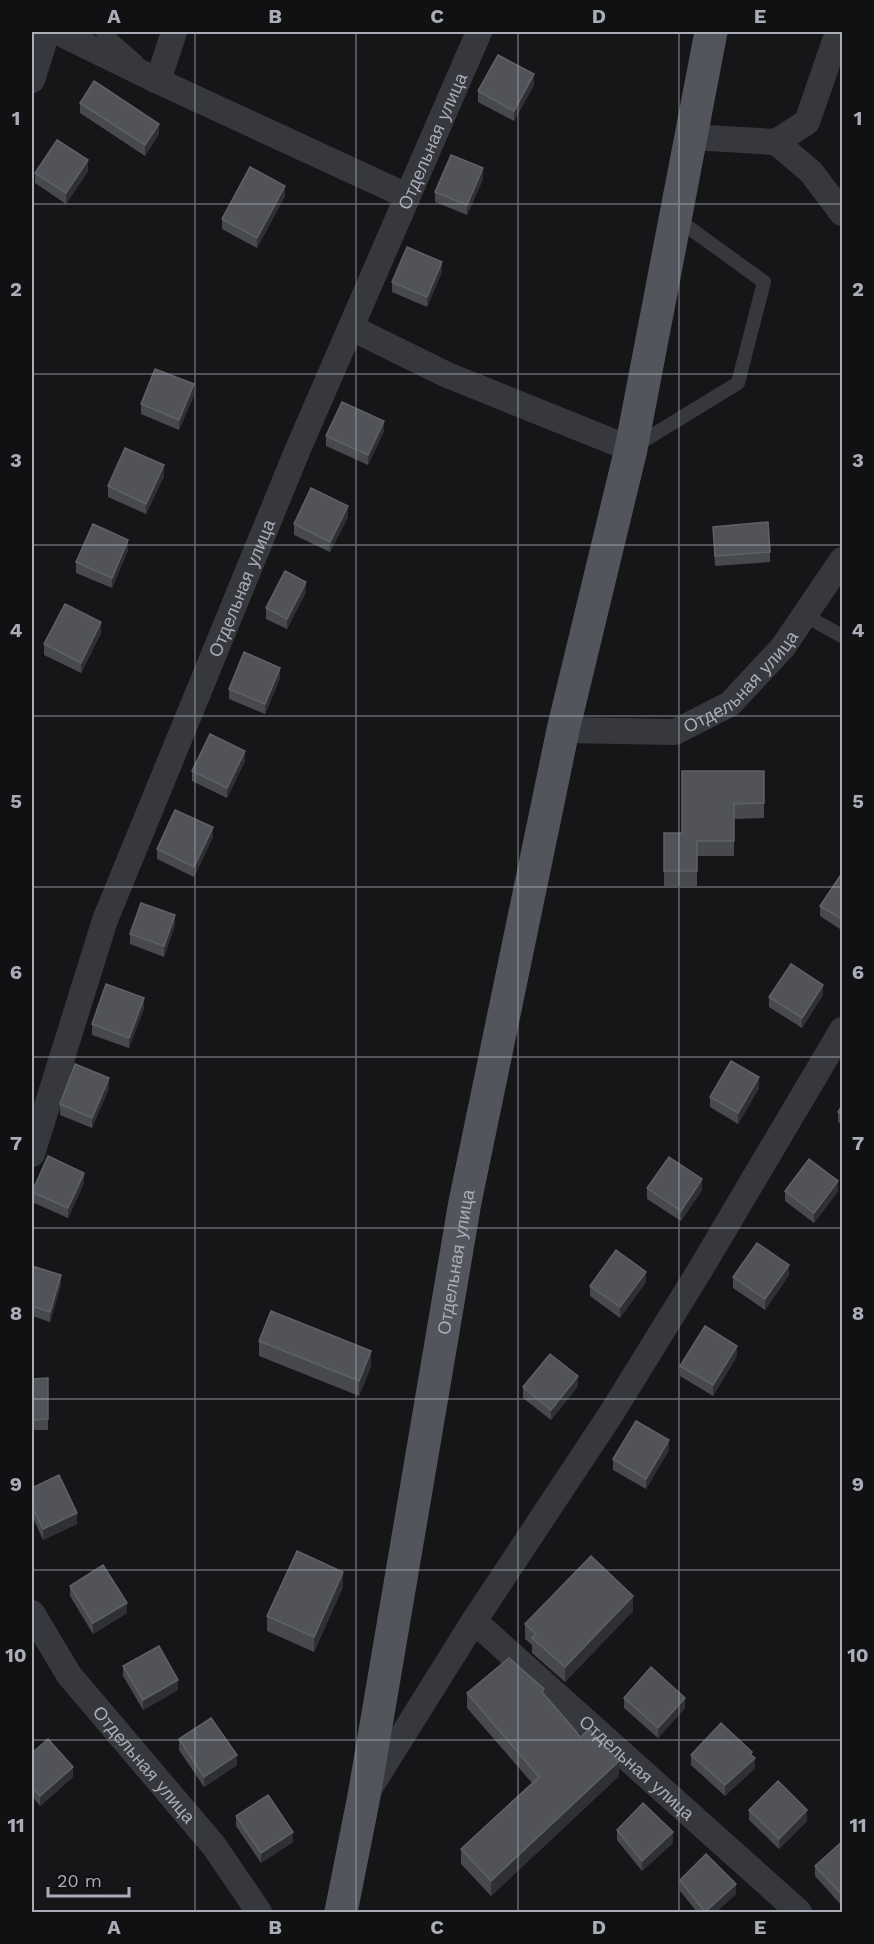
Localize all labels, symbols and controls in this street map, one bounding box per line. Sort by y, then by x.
text: A [107,4,121,28]
text: B [268,4,282,28]
text: C [430,4,444,28]
text: D [592,4,606,28]
text: E [754,4,766,28]
street label: Отдельная улица [393,68,471,212]
text: 1 [12,106,20,130]
text: 1 [854,106,862,130]
text: 2 [10,277,22,301]
text: 2 [852,277,864,301]
text: 3 [10,448,22,472]
text: 3 [852,448,864,472]
street label: Отдельная улица [204,515,279,660]
text: 4 [10,618,23,642]
text: 4 [852,618,865,642]
street label: Отдельная улица [680,625,802,737]
text: 5 [10,789,22,813]
text: 5 [852,789,864,813]
text: 6 [10,960,22,984]
text: 6 [852,960,864,984]
text: 7 [10,1131,22,1155]
text: 7 [852,1131,864,1155]
street label: Отдельная улица [432,1187,478,1336]
text: 8 [10,1301,22,1325]
text: 8 [852,1301,864,1325]
text: 9 [10,1472,22,1496]
text: 9 [852,1472,864,1496]
text: 10 [5,1643,27,1667]
text: 10 [847,1643,869,1667]
street label: Отдельная улица [89,1701,201,1828]
street label: Отдельная улица [575,1710,700,1825]
text: 11 [7,1813,25,1837]
text: 11 [849,1813,867,1837]
scale bar [48,1860,129,1898]
text: 20 m [57,1870,102,1891]
text: A [107,1915,121,1939]
text: B [268,1915,282,1939]
text: C [430,1915,444,1939]
text: D [592,1915,606,1939]
text: E [754,1915,766,1939]

